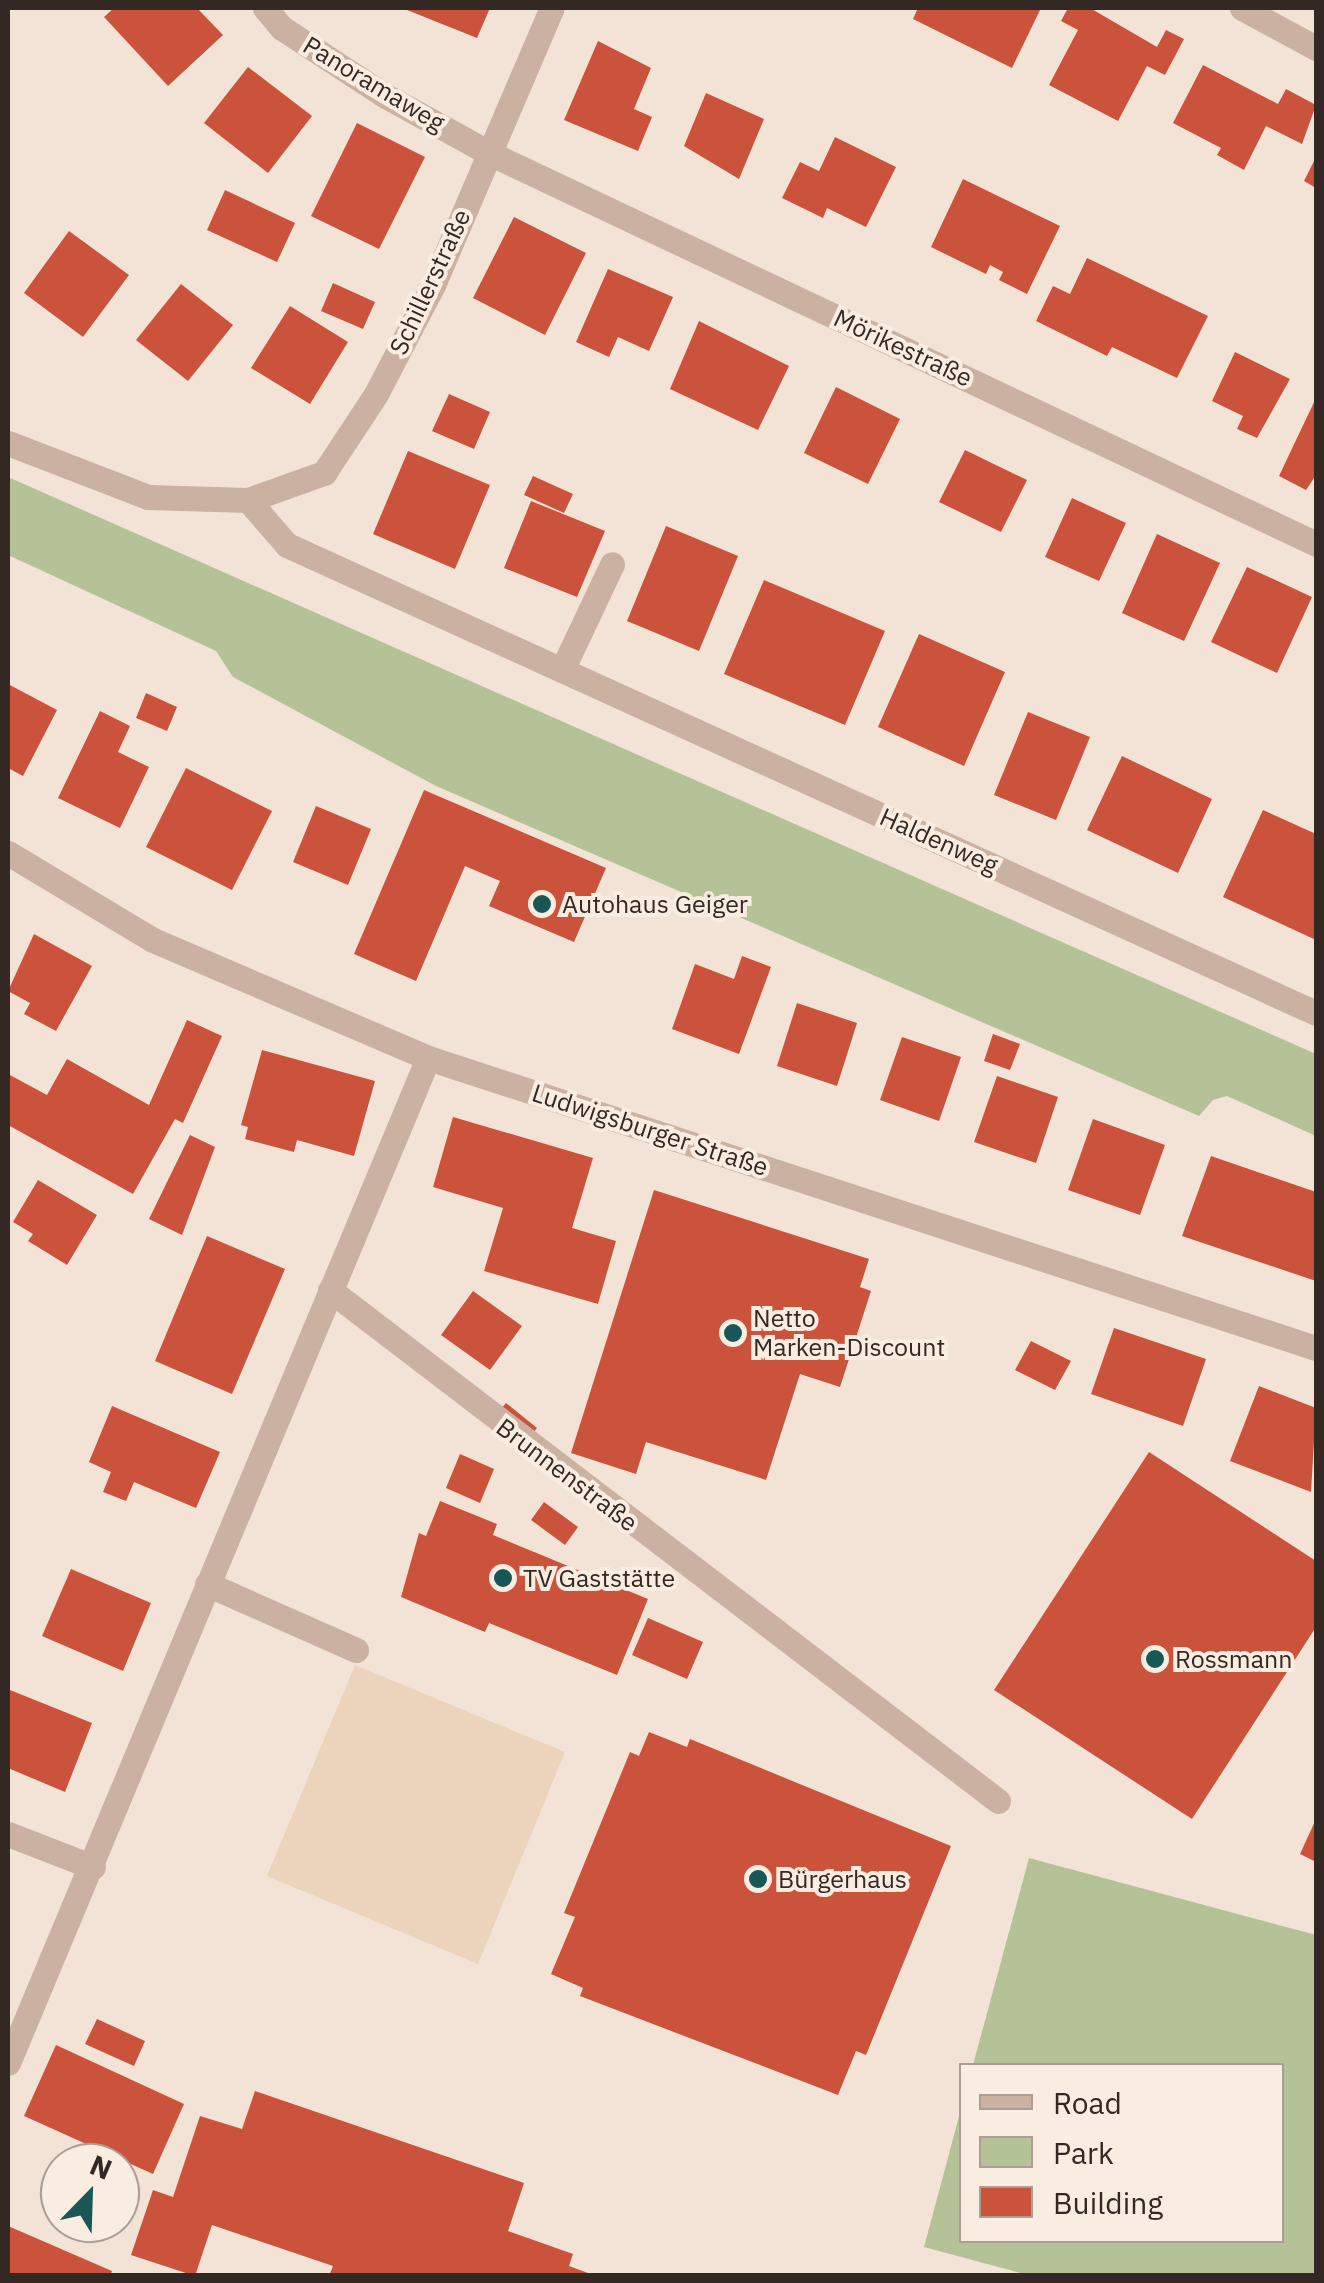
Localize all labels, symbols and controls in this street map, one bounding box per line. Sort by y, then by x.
street label: Panoramaweg [298,30,450,138]
street label: Schillerstraße [383,205,477,359]
street label: Mörikestraße [829,303,977,393]
street label: Haldenweg [875,802,1003,880]
place label: Autohaus Geiger [562,889,748,919]
marker: Autohaus Geiger [531,893,553,915]
street label: Ludwigsburger Straße [528,1078,772,1182]
place label: Netto Marken-Discount [753,1304,945,1363]
marker: Netto Marken-Discount [722,1322,744,1344]
street label: Brunnenstraße [491,1412,643,1538]
place label: TV Gaststätte [523,1563,675,1593]
marker: TV Gaststätte [492,1567,514,1589]
place label: Rossmann [1175,1644,1292,1674]
marker: Rossmann [1144,1648,1166,1670]
place label: Bürgerhaus [778,1864,907,1894]
marker: Bürgerhaus [747,1868,769,1890]
legend [959,2063,1284,2243]
text: Road [1053,2083,1122,2122]
text: Park [1053,2133,1114,2172]
north arrow [40,2143,140,2243]
text: N [85,2146,118,2188]
text: Building [1053,2183,1163,2222]

